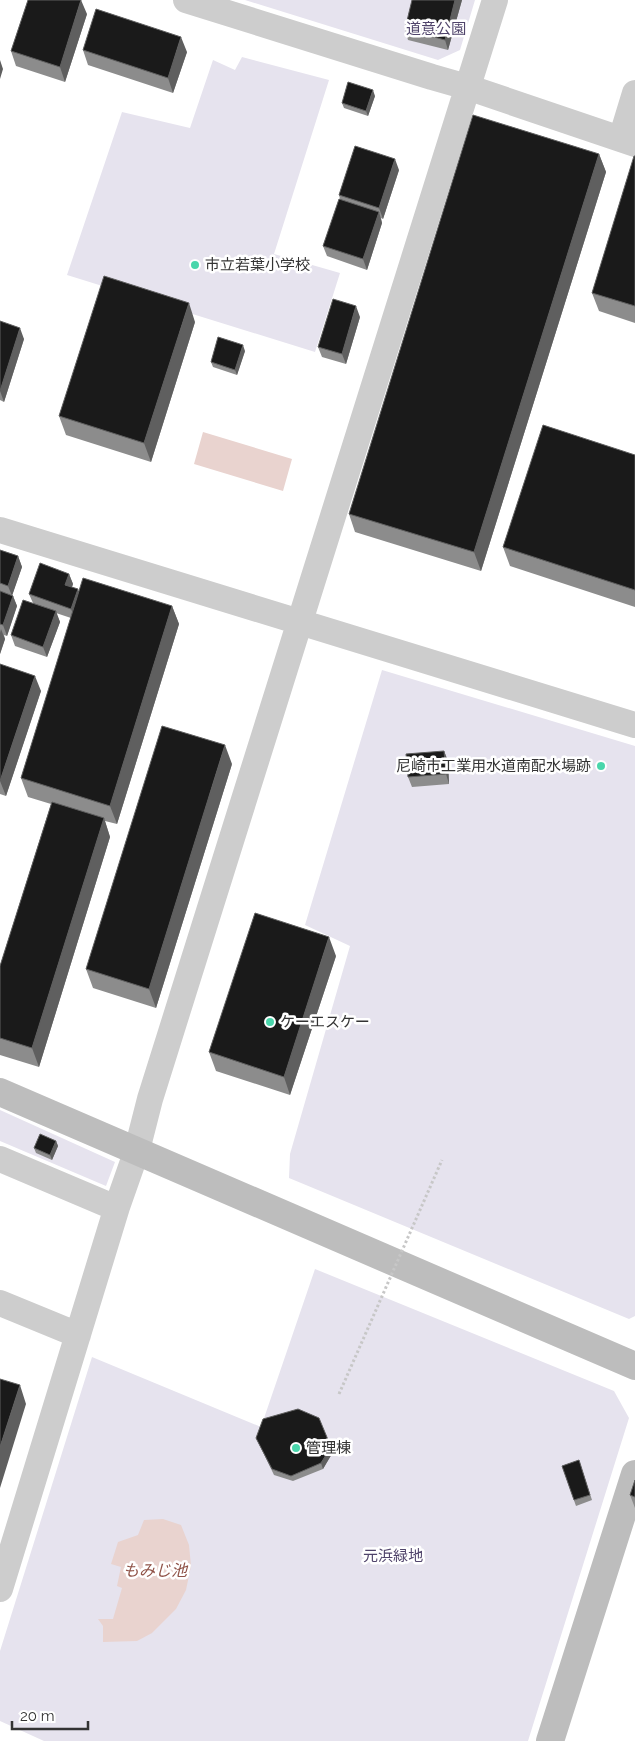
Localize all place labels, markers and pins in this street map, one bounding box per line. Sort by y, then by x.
place label: 市立若葉小学校 [205,256,310,274]
marker: 市立若葉小学校 [189,259,201,271]
place label: 尼崎市工業用水道南配水場跡 [396,757,591,775]
marker: 尼崎市工業用水道南配水場跡 [595,760,607,772]
place label: ケーエスケー [280,1013,370,1031]
marker: ケーエスケー [264,1016,276,1028]
place label: 管理棟 [306,1439,351,1457]
marker: 管理棟 [290,1442,302,1454]

